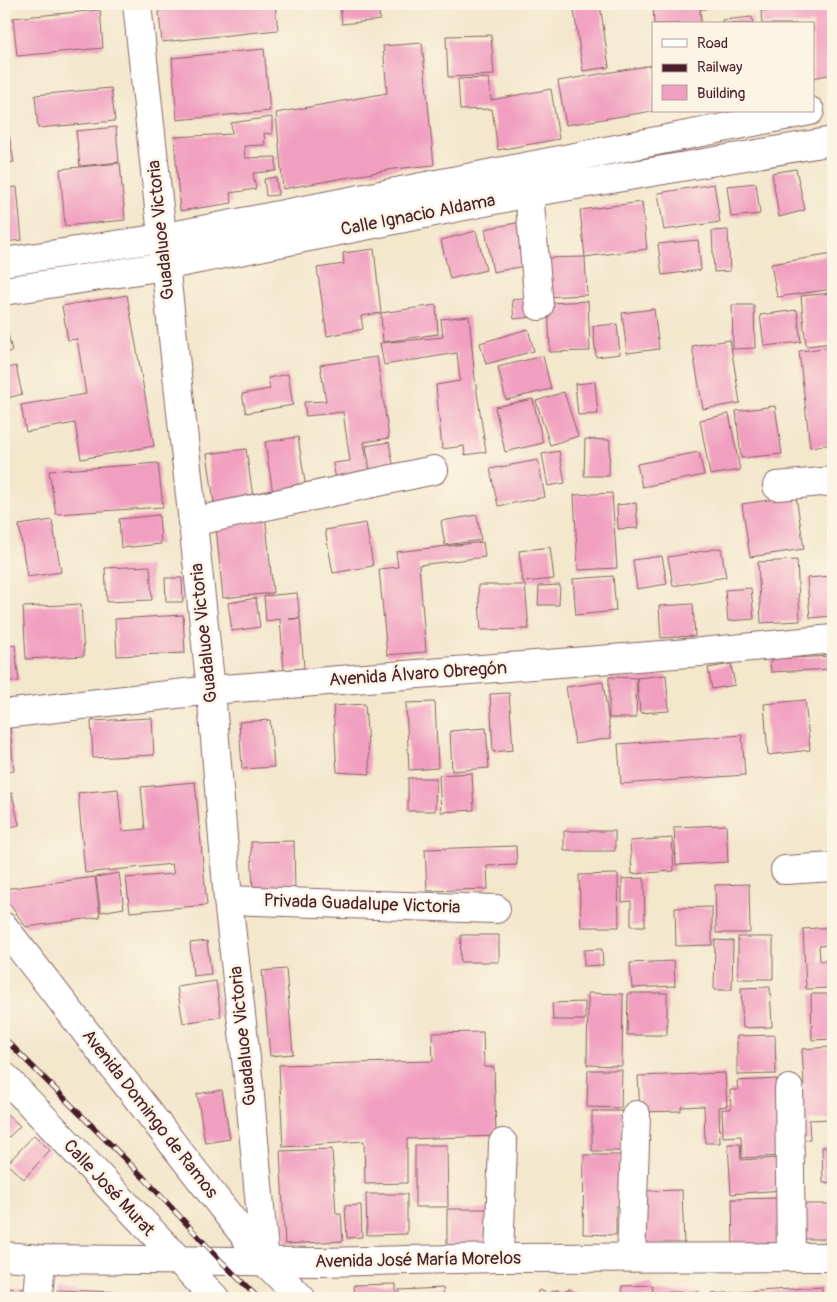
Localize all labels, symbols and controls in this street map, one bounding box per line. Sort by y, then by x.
legend [652,22,814,112]
text: Road [697,34,728,53]
text: Railway [697,58,743,77]
text: Building [697,84,745,103]
street label: Guadaluoe Victoria [142,159,180,301]
street label: Calle Ignacio Aldama [339,189,497,241]
street label: Guadaluoe Victoria [185,562,223,704]
street label: Avenida Álvaro Obregón [328,656,508,692]
street label: Privada Guadalupe Victoria [263,889,461,919]
street label: Guadaluoe Victoria [224,965,262,1107]
street label: Avenida Domingo de Ramos [77,1025,223,1203]
street label: Calle José Murat [58,1135,160,1242]
street label: Avenida José María Morelos [315,1247,521,1273]

